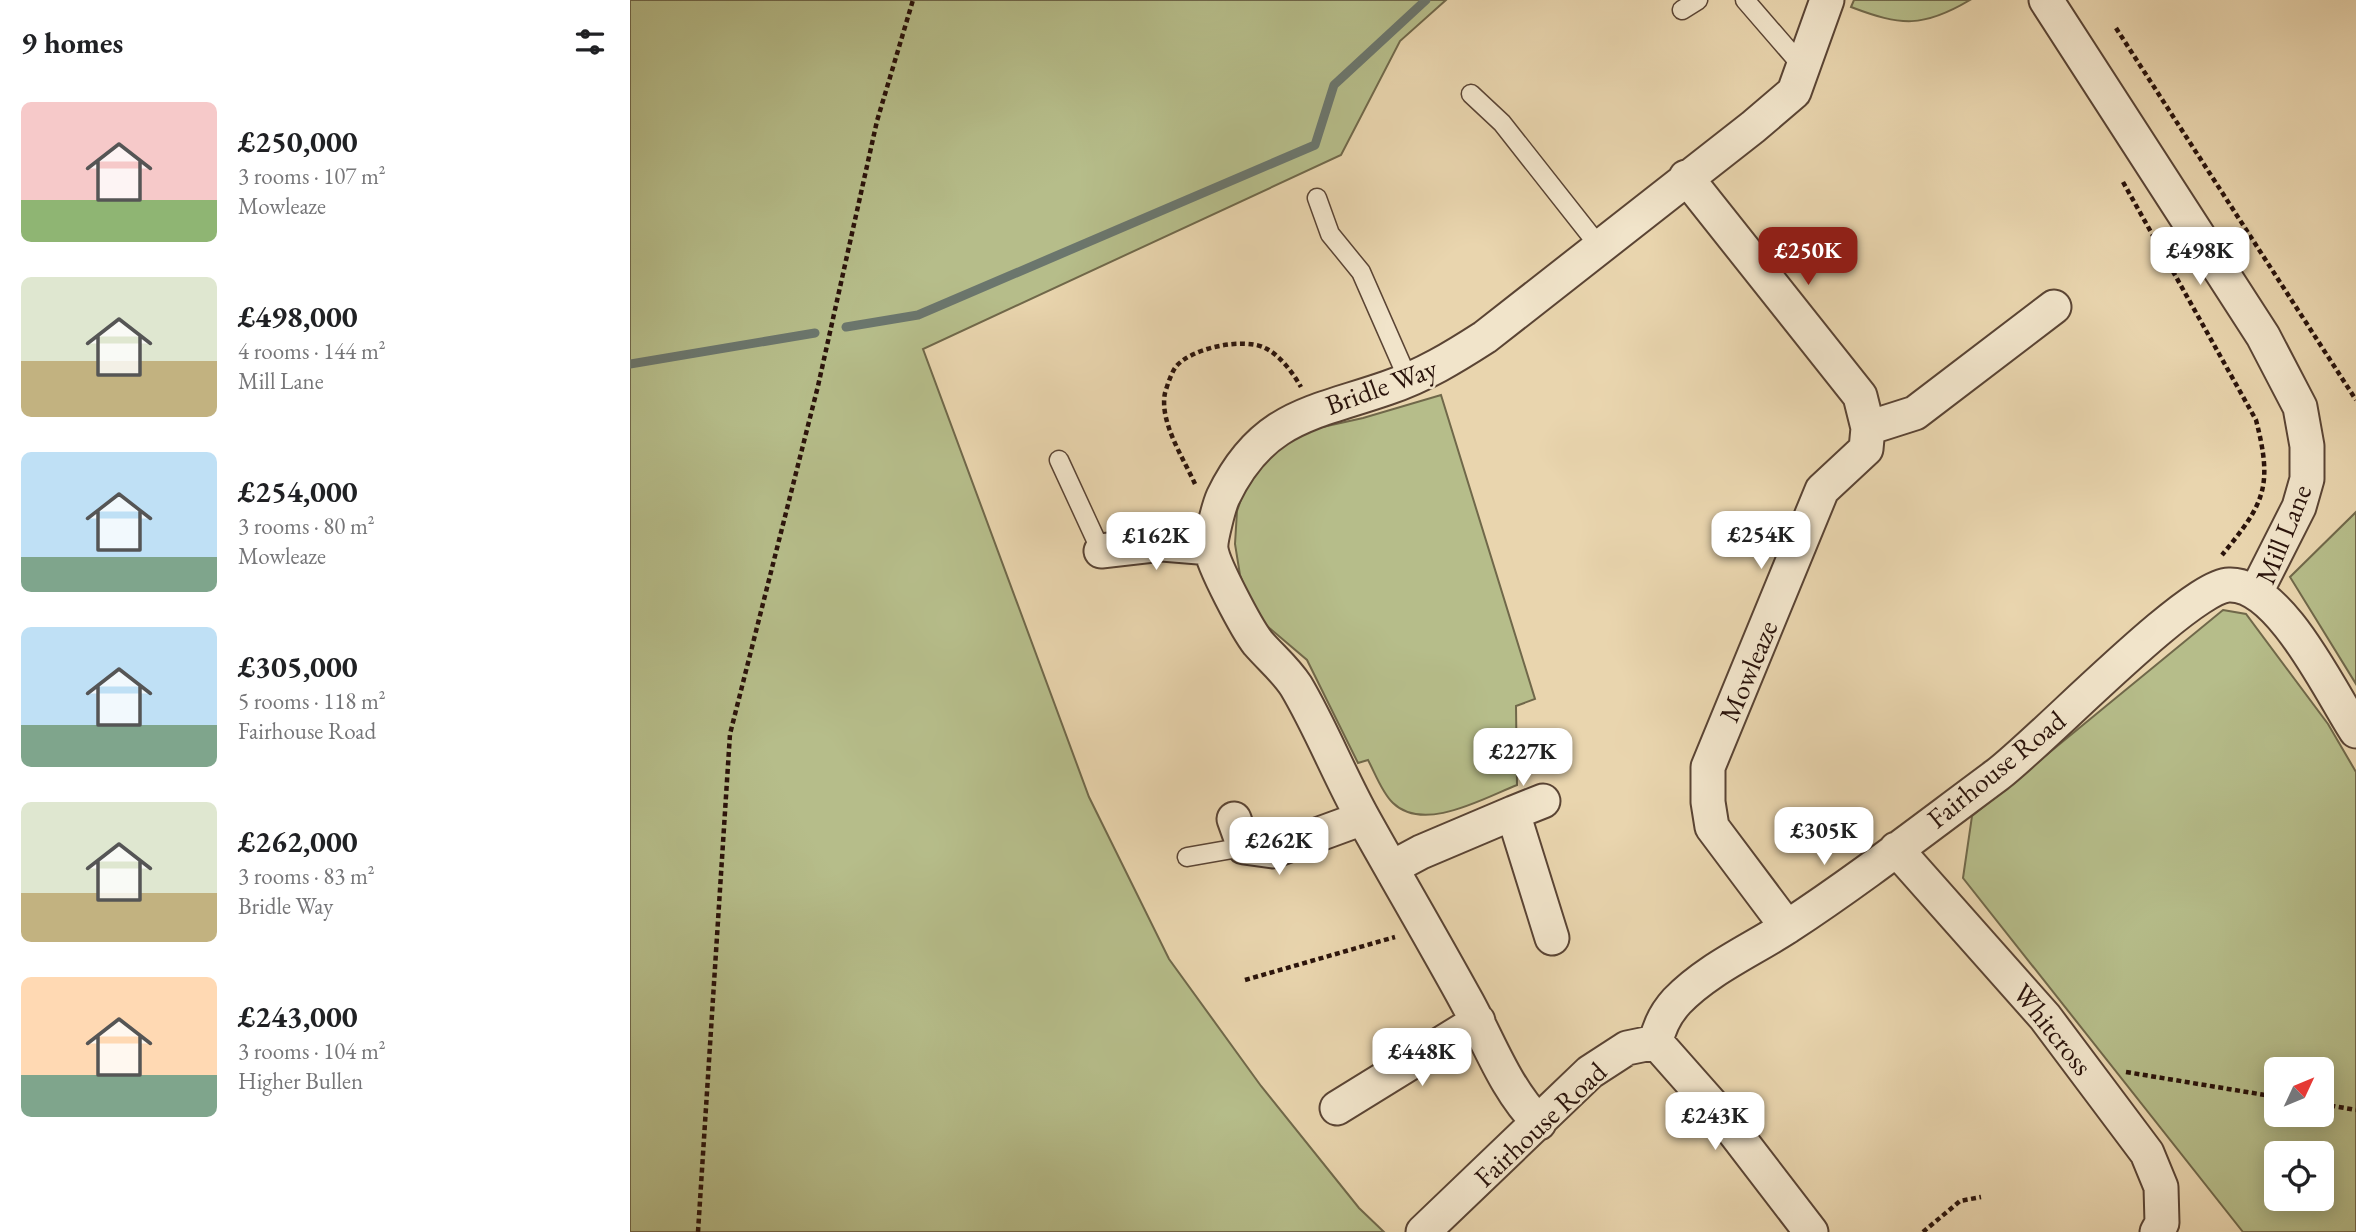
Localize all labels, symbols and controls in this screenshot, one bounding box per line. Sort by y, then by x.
text: 9 homes [21,23,123,62]
icon: filters [571,23,609,61]
text: £250,000 [238,122,358,161]
icon: home [77,130,161,214]
text: 3 rooms · 107 m² [238,161,386,191]
text: Mowleaze [238,191,326,221]
pin: £250K [1759,228,1857,287]
pin: £498K [2151,228,2249,287]
text: £250K [1774,235,1842,265]
text: £498K [2166,235,2234,265]
text: £498,000 [238,297,358,336]
icon: home [77,305,161,389]
text: 4 rooms · 144 m² [238,336,386,366]
street label: Bridle Way [1320,349,1442,423]
text: Mill Lane [238,366,324,396]
text: £254,000 [238,472,358,511]
street label: Mill Lane [2247,479,2319,589]
icon: home [77,480,161,564]
text: 3 rooms · 80 m² [238,511,375,541]
pin: £162K [1107,512,1205,572]
pin: £254K [1712,512,1810,571]
text: £254K [1727,519,1795,549]
text: £162K [1122,520,1190,550]
text: Mowleaze [238,541,326,571]
street label: Mowleaze [1711,615,1786,727]
text: £305,000 [238,647,358,686]
icon: home [77,655,161,739]
text: 5 rooms · 118 m² [238,686,386,716]
street label: Fairhouse Road [1919,702,2073,836]
text: Fairhouse Road [238,716,376,746]
pin: £227K [1474,728,1572,788]
text: £227K [1489,736,1557,766]
pin: £305K [1775,808,1873,867]
text: £305K [1790,815,1858,845]
pin: £262K [1230,818,1328,877]
text: £262,000 [238,822,358,861]
text: £262K [1245,825,1313,855]
icon: home [77,830,161,914]
text: 3 rooms · 83 m² [238,861,375,891]
text: Bridle Way [238,891,333,921]
street label: Whitcross [2005,976,2101,1082]
text: £243,000 [238,997,358,1036]
icon: home [77,1005,161,1089]
pin: £448K [1373,1028,1471,1088]
text: 3 rooms · 104 m² [238,1036,386,1066]
text: £448K [1388,1036,1456,1066]
street label: Fairhouse Road [1466,1053,1614,1194]
north arrow [2264,1057,2334,1127]
map controls [2264,1057,2334,1211]
text: Higher Bullen [238,1066,363,1096]
pin: £243K [1666,1092,1764,1152]
text: £243K [1681,1100,1749,1130]
button: locate [2264,1141,2334,1211]

